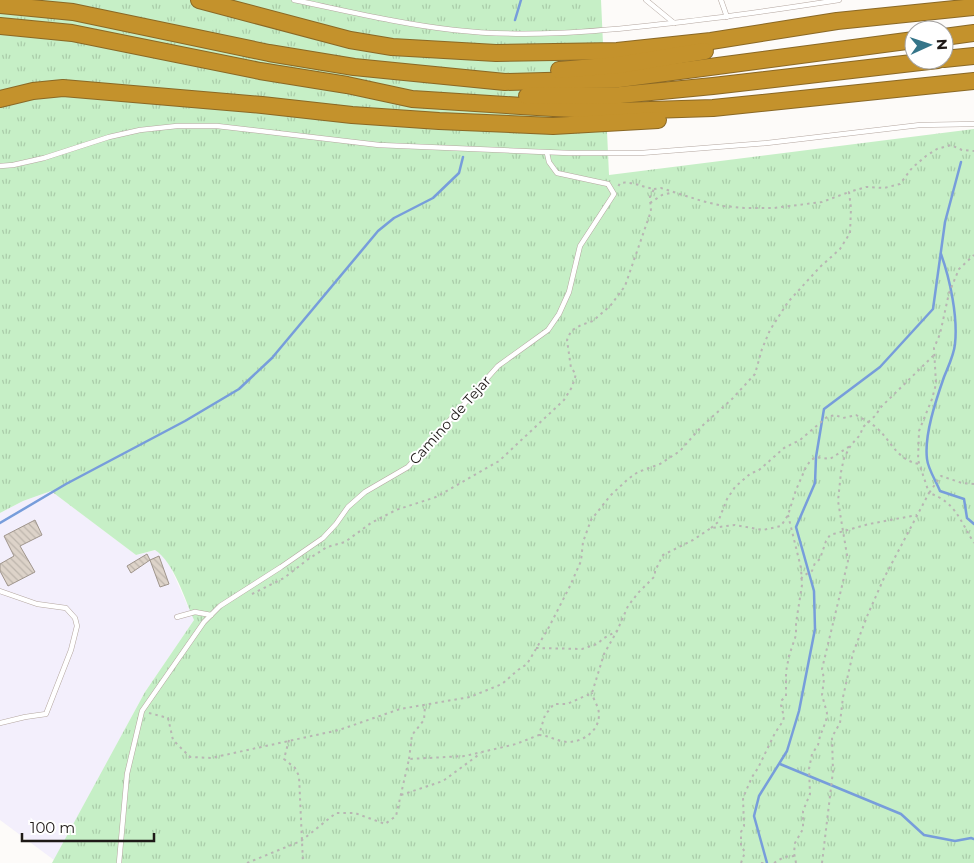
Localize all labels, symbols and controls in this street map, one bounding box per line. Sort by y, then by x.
north arrow [904,20,954,70]
text: N [933,38,951,50]
street label: Camino de Tejar [405,371,495,468]
scale bar [22,810,155,842]
text: 100 m [30,818,75,837]

